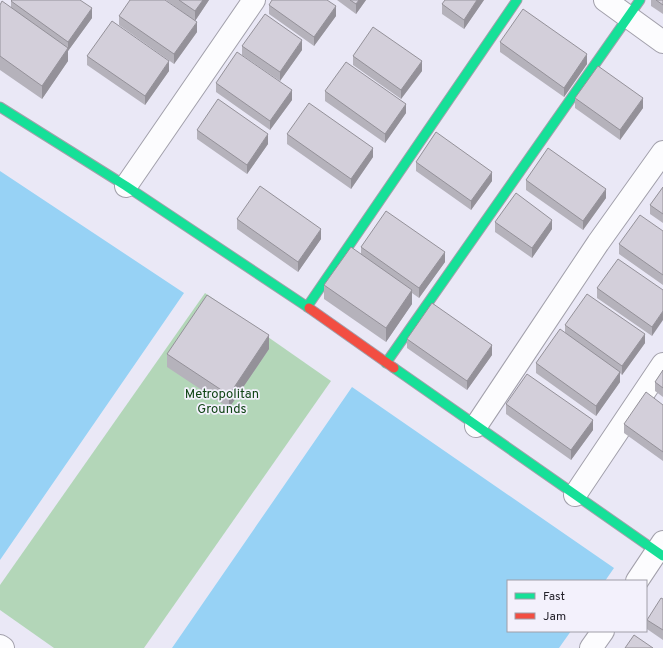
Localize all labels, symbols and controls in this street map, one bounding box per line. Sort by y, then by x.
park label: Metropolitan Grounds [185,387,259,418]
legend [507,580,647,632]
text: Fast [543,589,565,605]
text: Jam [543,609,566,625]

